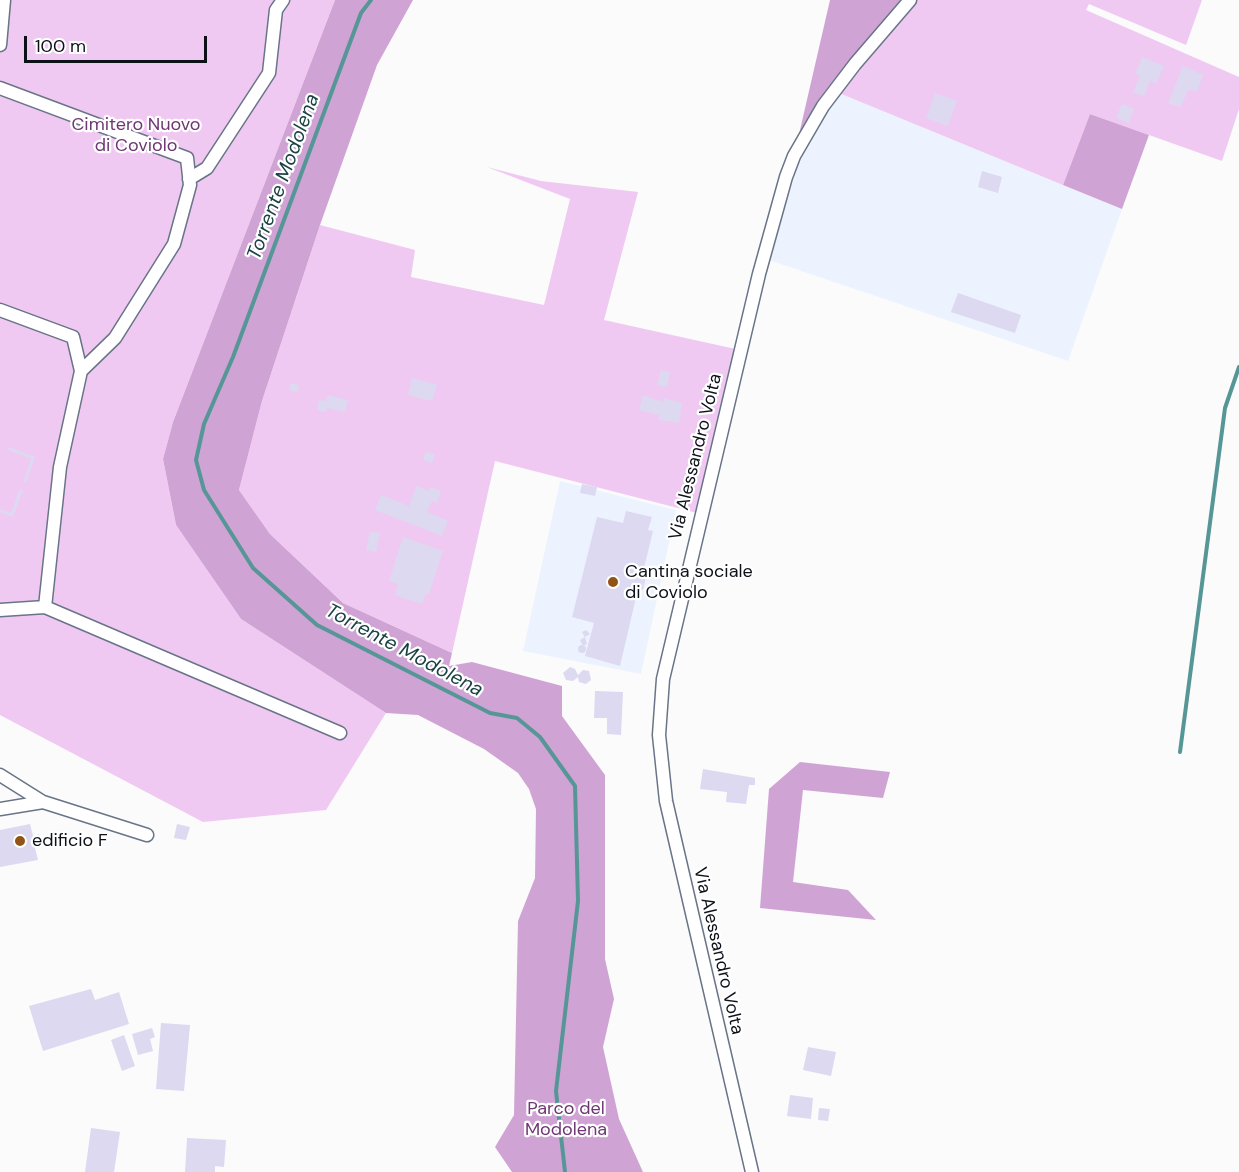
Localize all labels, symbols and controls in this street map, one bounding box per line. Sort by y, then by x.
scale bar [27,24,210,62]
text: 100 m [35,34,86,58]
water label: Torrente Modolena [243,91,325,263]
park label: Cimitero Nuovo di Coviolo [71,114,201,156]
street label: Via Alessandro Volta [665,372,727,542]
place label: Cantina sociale di Coviolo [625,561,753,604]
marker: Cantina sociale di Coviolo [606,575,620,589]
water label: Torrente Modolena [321,599,487,703]
place label: edificio F [32,830,108,852]
marker: edificio F [13,834,27,848]
street label: Via Alessandro Volta [688,865,748,1037]
park label: Parco del Modolena [525,1098,607,1140]

